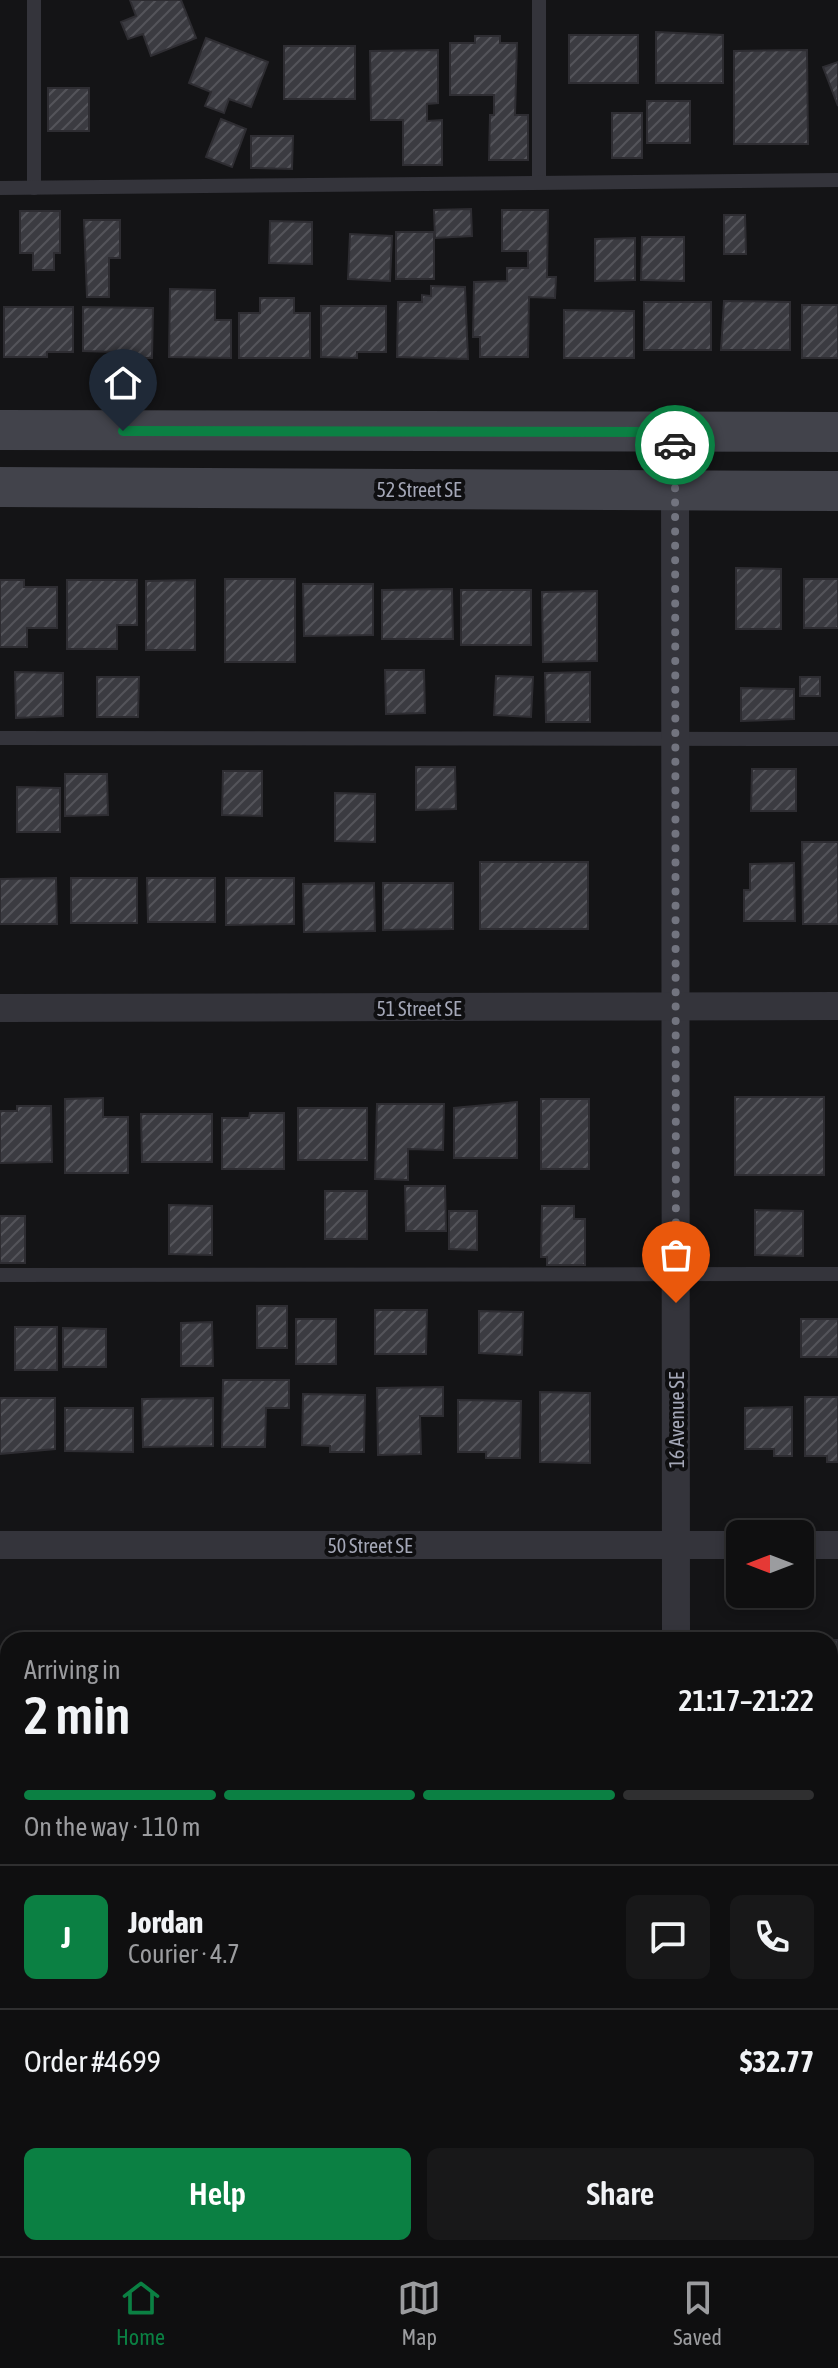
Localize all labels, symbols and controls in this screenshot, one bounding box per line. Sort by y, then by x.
pin [89,349,157,431]
icon: home [101,361,145,405]
courier [635,405,715,485]
icon: car [653,423,697,467]
street label: 52 Street SE [376,478,462,501]
street label: 51 Street SE [376,997,462,1020]
pin [642,1221,710,1303]
icon: bag [654,1233,698,1277]
street label: 16 Avenue SE [665,1371,688,1468]
north arrow [726,1520,814,1608]
map controls [726,1520,814,1608]
street label: 50 Street SE [327,1534,413,1557]
text: Arriving in [24,1655,121,1685]
text: 21:17–21:22 [679,1683,814,1717]
text: 2 min [24,1685,130,1745]
text: On the way · 110 m [24,1812,201,1842]
button: chat [626,1895,710,1979]
button: phone [730,1895,814,1979]
text: Jordan [128,1905,203,1939]
text: J [61,1920,71,1954]
text: Courier · 4.7 [128,1939,239,1969]
text: Order #4699 [24,2044,161,2078]
text: $32.77 [740,2044,814,2078]
button: Help [24,2148,411,2240]
button: Share [427,2148,814,2240]
tab: Home [116,2276,165,2350]
tab: Map [397,2276,441,2350]
tab: Saved [673,2276,722,2350]

